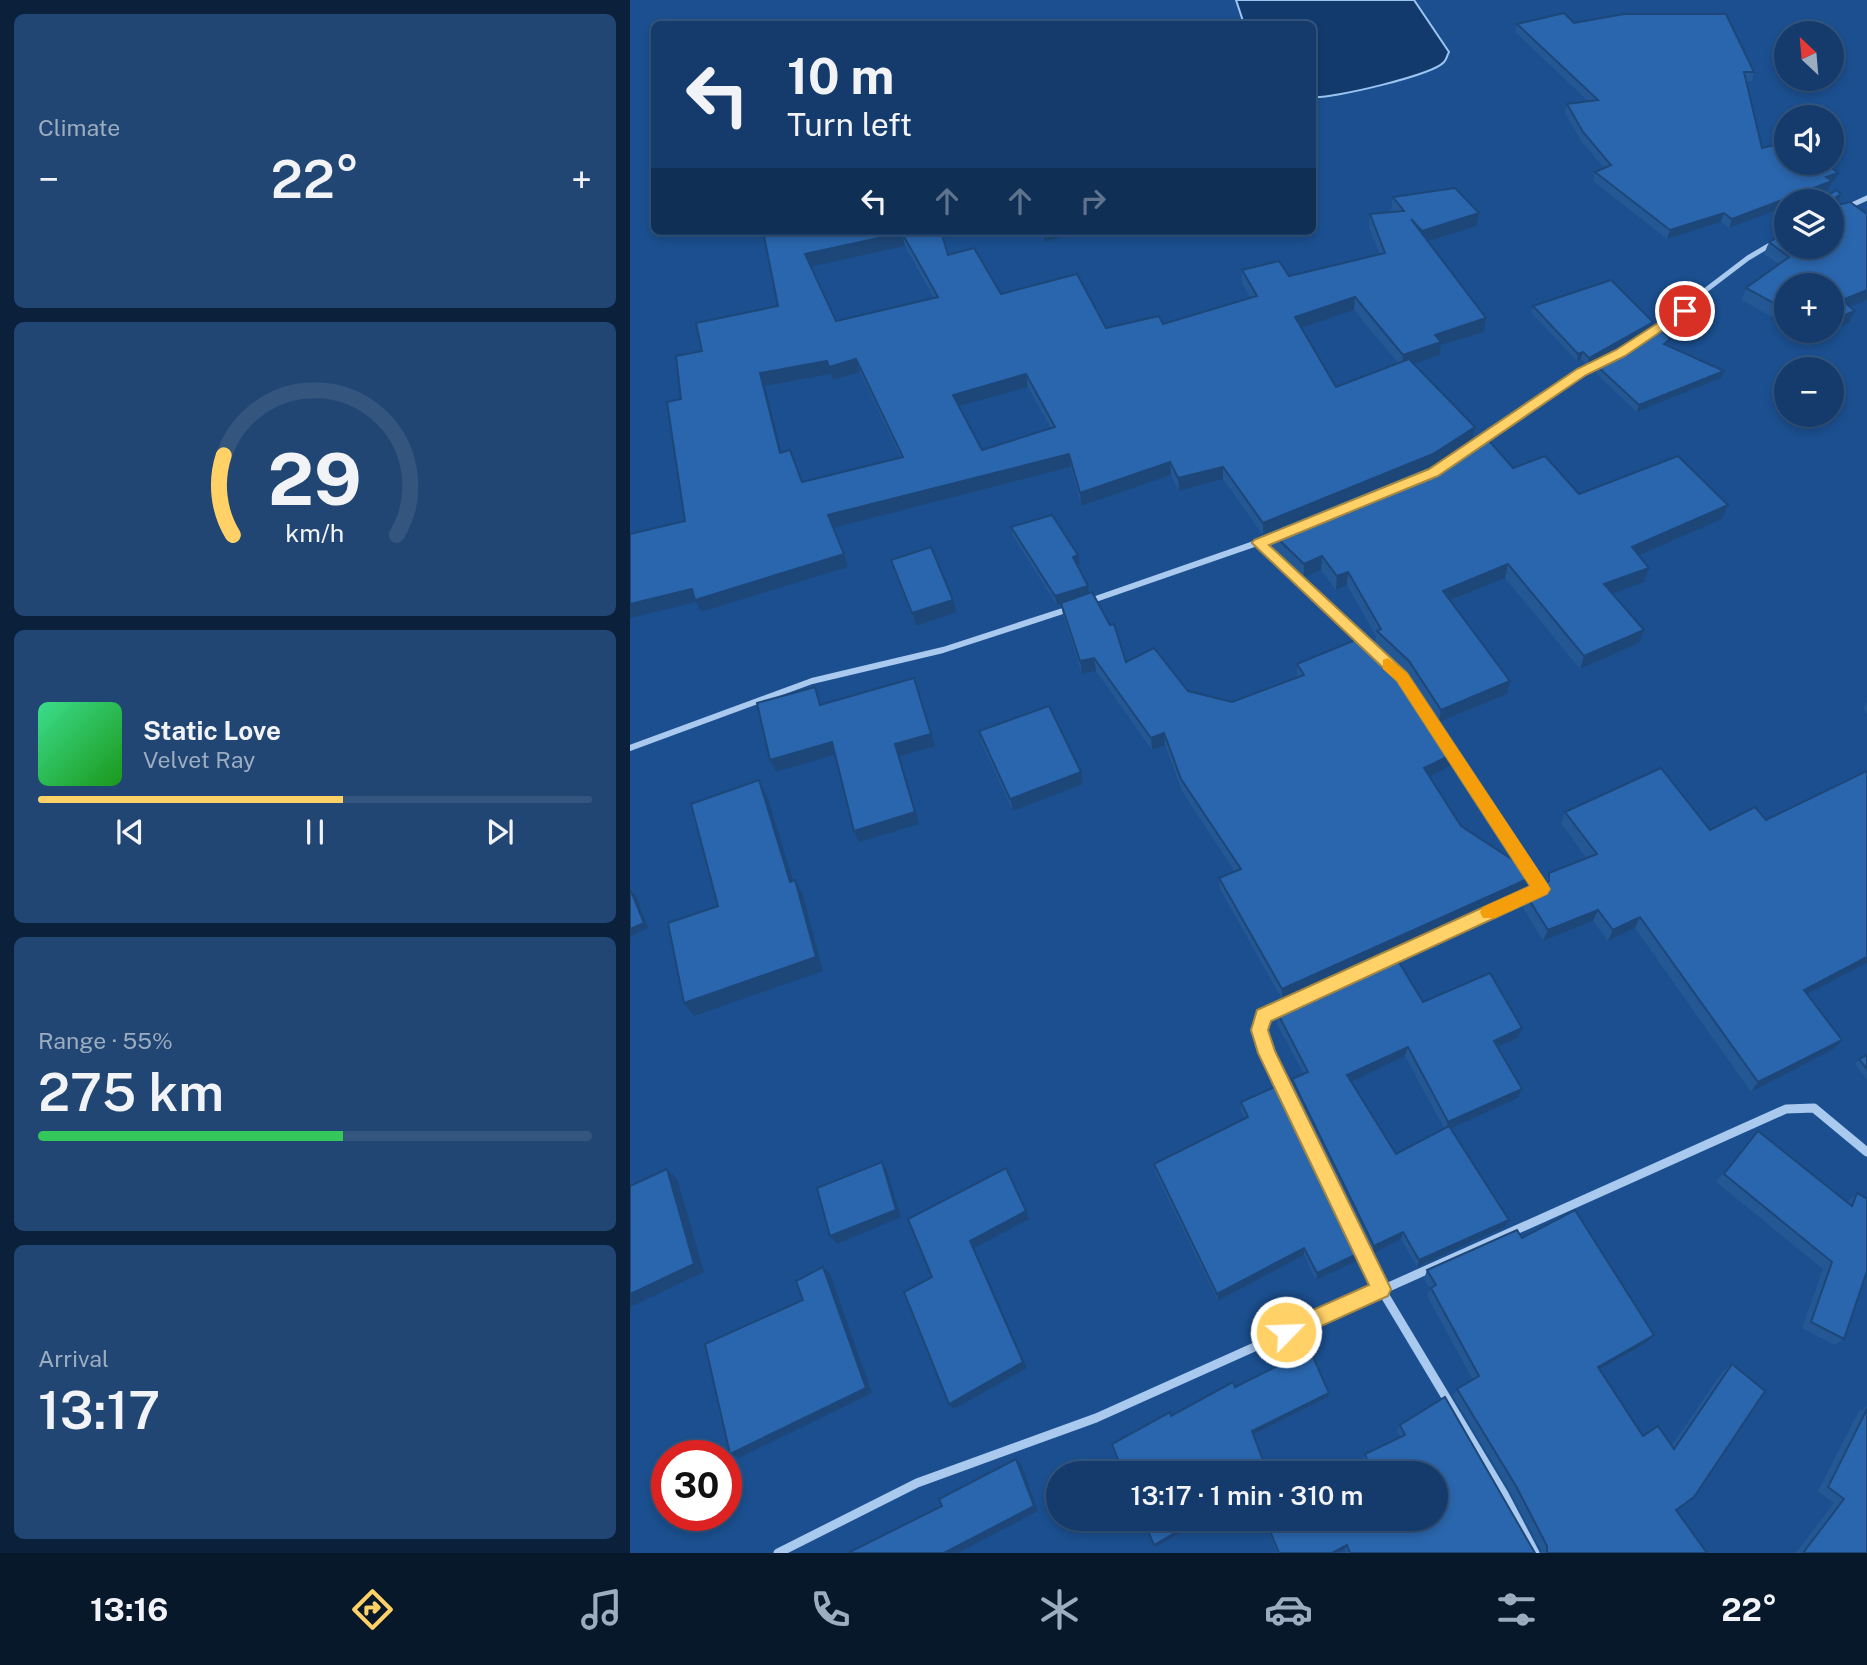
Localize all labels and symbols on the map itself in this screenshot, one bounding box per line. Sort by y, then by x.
north arrow [1774,21,1844,91]
pin [1655,281,1715,341]
position arrow [1249,1295,1323,1369]
speed limit sign: 30 [651,1440,742,1531]

